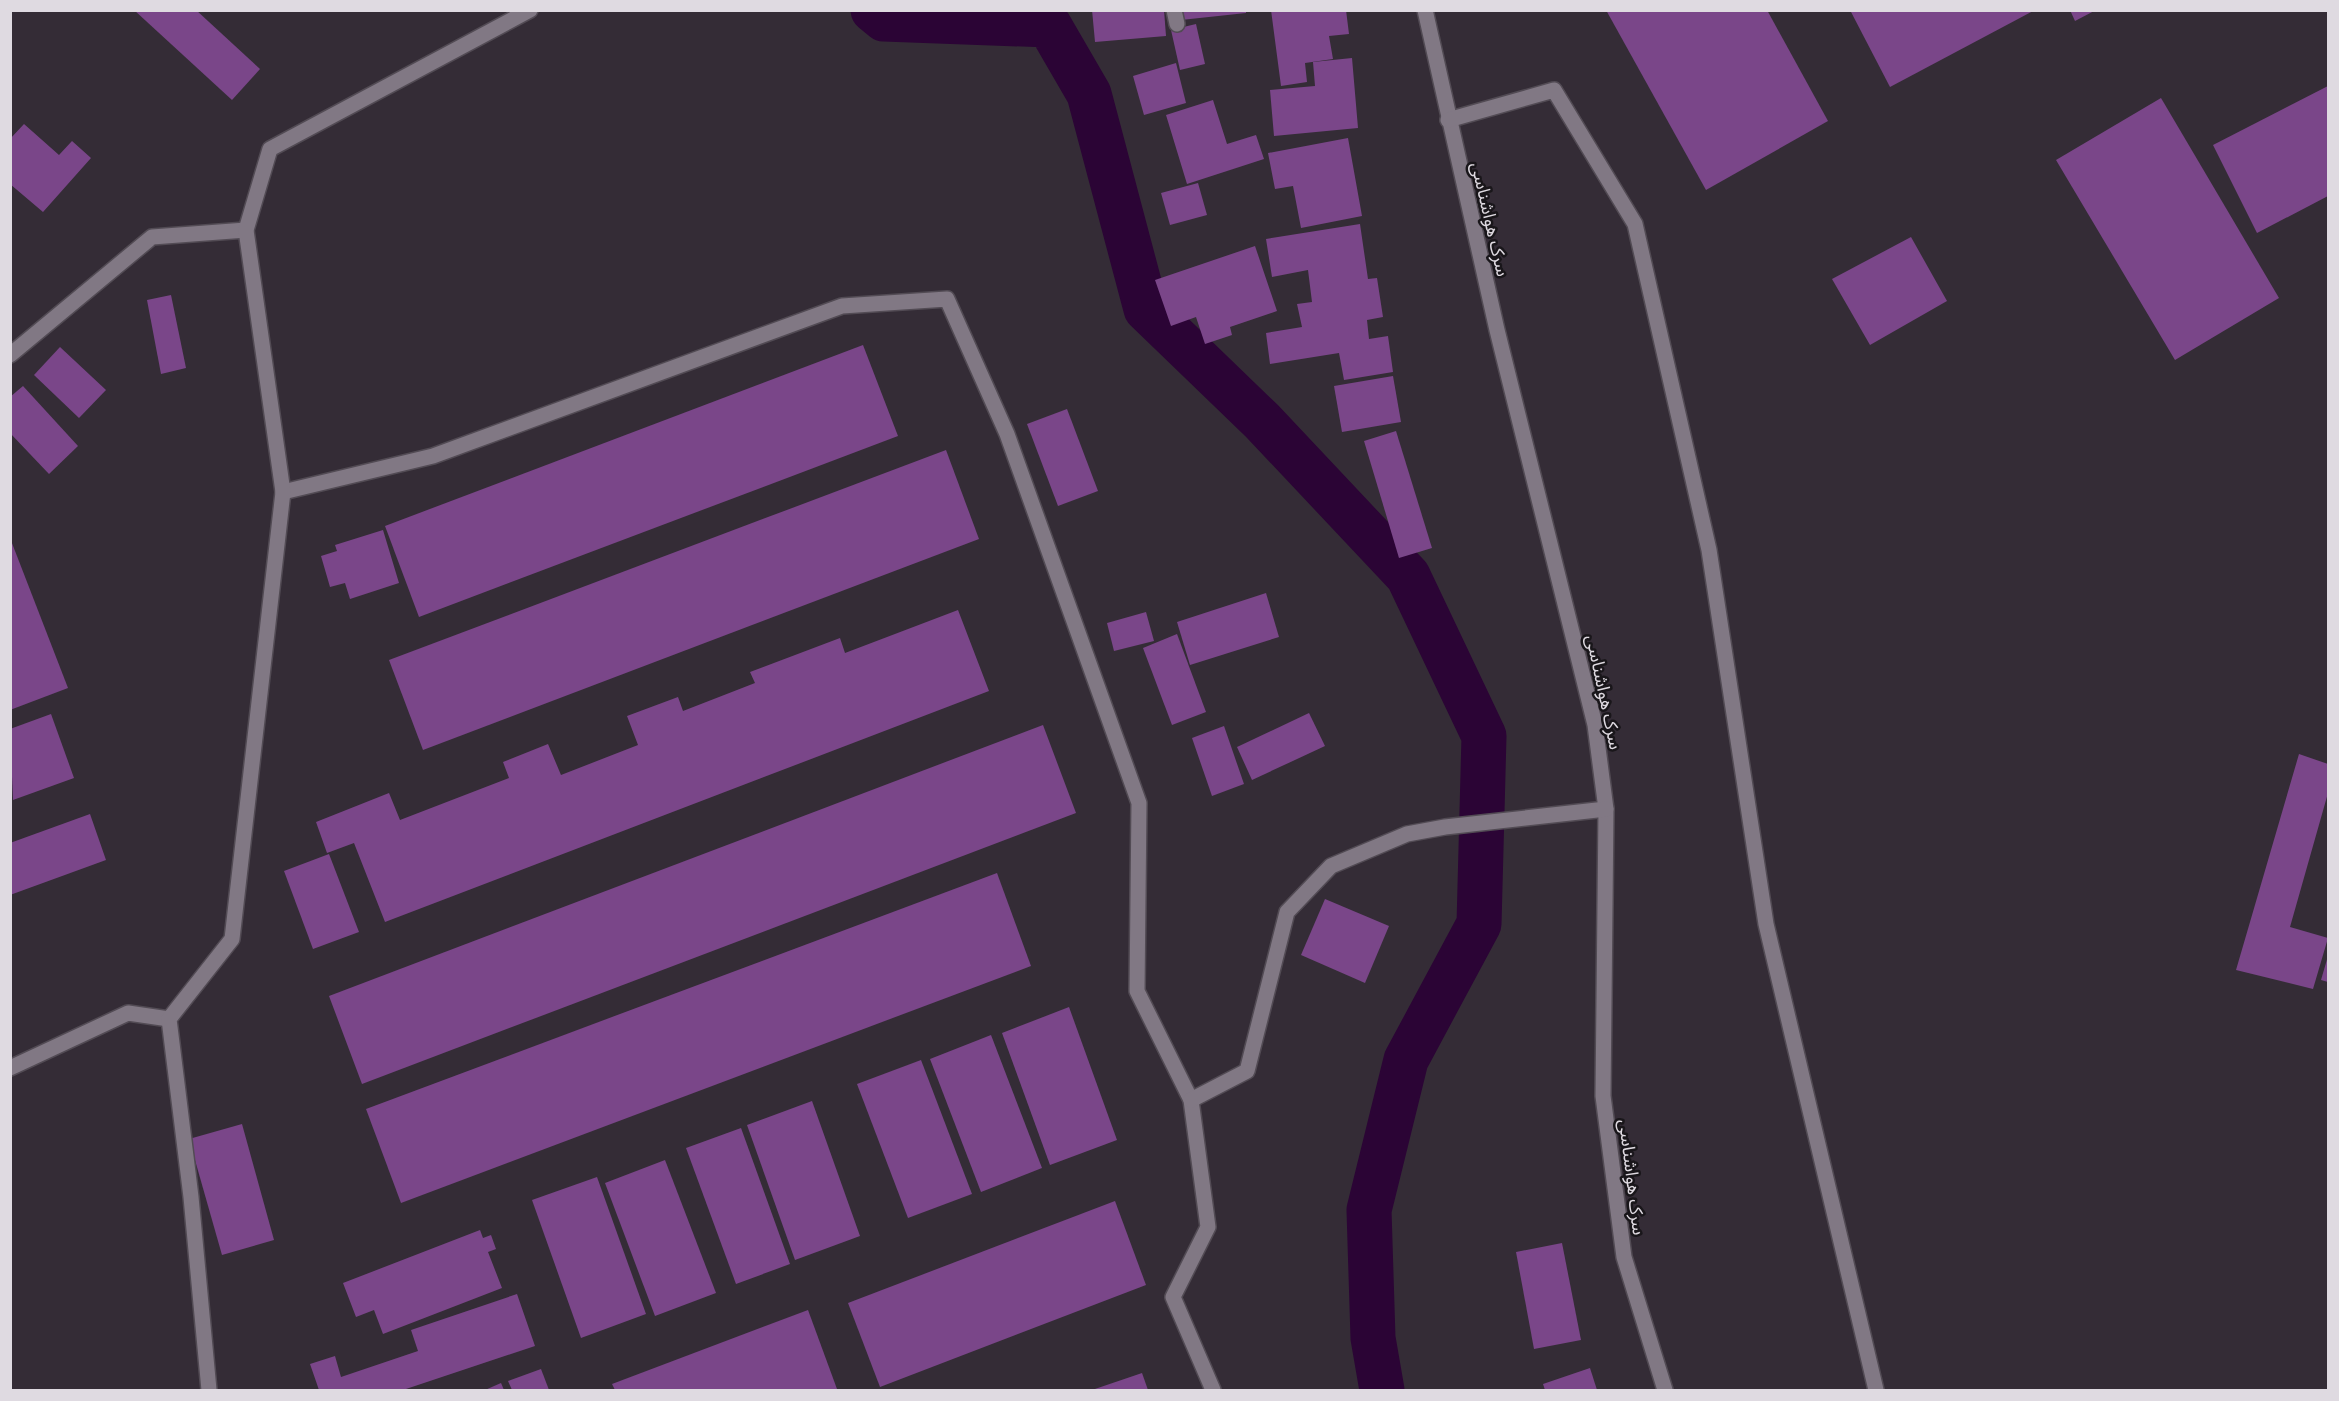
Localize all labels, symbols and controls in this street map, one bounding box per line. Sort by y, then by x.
street label: سرک هواشناسی [1466,159,1516,279]
street label: سرک هواشناسی [1581,632,1629,752]
street label: سرک هواشناسی [1614,1118,1652,1236]

